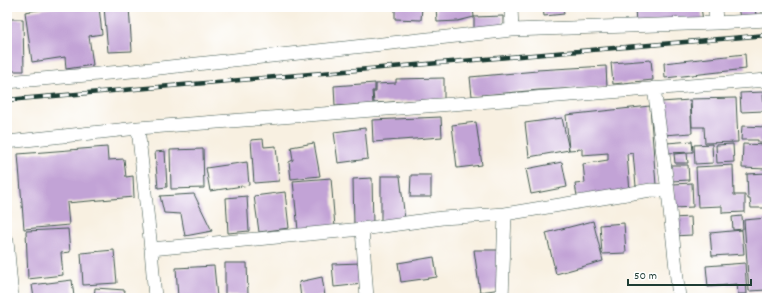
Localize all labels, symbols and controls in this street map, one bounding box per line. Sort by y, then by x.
scale bar [628,261,751,287]
text: 50 m [634,268,657,285]

